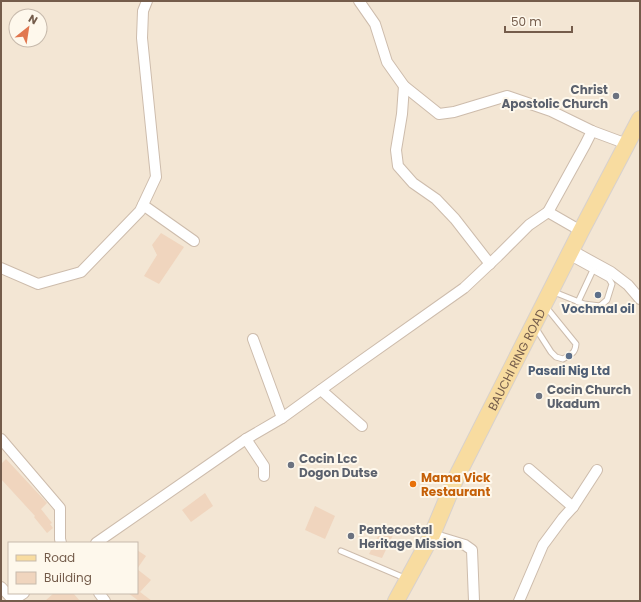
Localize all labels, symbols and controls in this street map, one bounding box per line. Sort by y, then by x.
north arrow [8,8,48,48]
scale bar [505,8,572,34]
text: N [25,10,41,28]
text: 50 m [511,13,542,30]
place label: Christ Apostolic Church [501,81,608,112]
marker: Christ Apostolic Church [611,91,621,101]
marker: Vochmal oil [593,290,603,300]
place label: Vochmal oil [561,300,635,317]
street label: BAUCHI RING ROAD [483,306,549,413]
marker: Pasali Nig Ltd [564,351,574,361]
place label: Pasali Nig Ltd [528,362,610,379]
place label: Cocin Church Ukadum [547,381,631,412]
marker: Cocin Church Ukadum [534,391,544,401]
place label: Cocin Lcc Dogon Dutse [299,450,378,481]
marker: Cocin Lcc Dogon Dutse [286,460,296,470]
place label: Mama Vick Restaurant [421,469,491,500]
marker: Mama Vick Restaurant [408,479,418,489]
place label: Pentecostal Heritage Mission [359,521,462,552]
marker: Pentecostal Heritage Mission [346,531,356,541]
legend [8,542,138,594]
text: Road [44,549,75,566]
text: Building [44,569,92,586]

